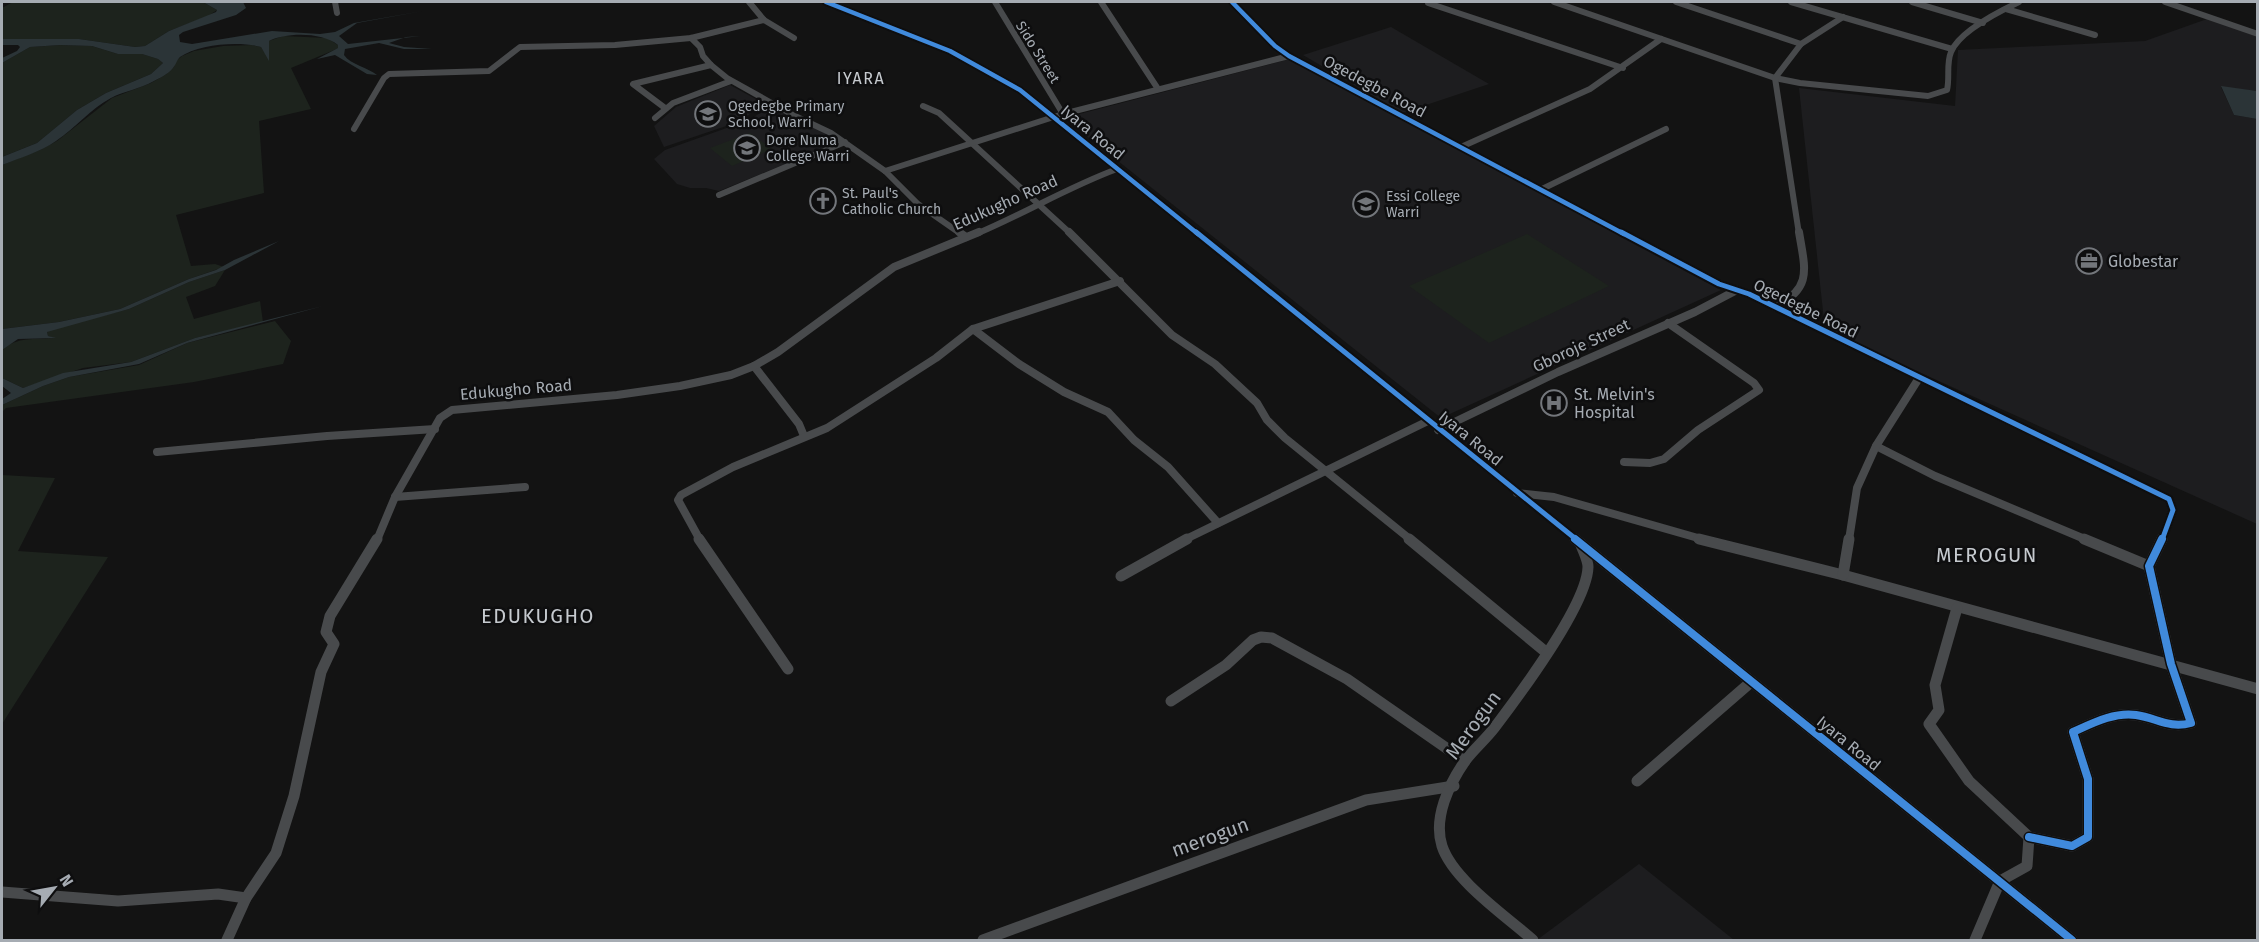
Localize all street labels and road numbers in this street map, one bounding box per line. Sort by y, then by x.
street label: Sido Street [1012,18,1064,87]
street label: Ogedegbe Road [1320,51,1429,122]
street label: Iyara Road [1057,101,1128,164]
street label: Edukugho Road [950,171,1061,234]
street label: Ogedegbe Road [1750,275,1861,342]
street label: Gboroje Street [1530,315,1633,376]
street label: Edukugho Road [459,375,573,404]
street label: Iyara Road [1435,407,1506,470]
street label: Merogun [1440,686,1506,764]
street label: Iyara Road [1813,712,1884,775]
street label: merogun [1168,812,1252,862]

